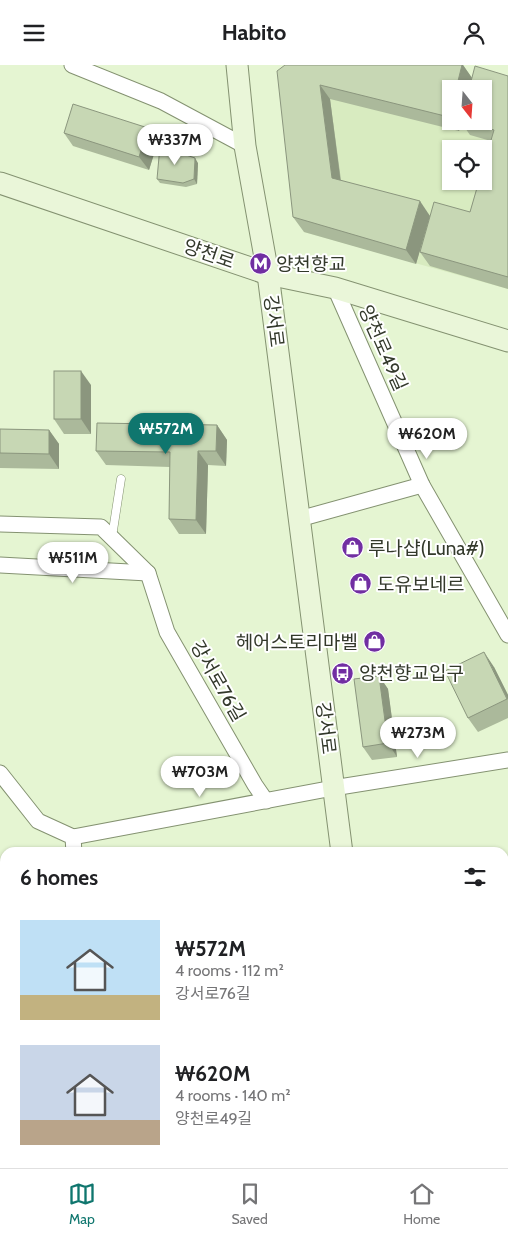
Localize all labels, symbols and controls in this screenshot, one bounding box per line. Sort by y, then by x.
icon: menu [20,19,48,47]
text: Habito [222,19,286,46]
icon: person [460,19,488,47]
north arrow [442,80,492,130]
map controls [442,80,492,190]
pin: ₩337M [140,123,210,166]
text: ₩337M [148,130,202,149]
button: locate [442,140,492,190]
street label: 양천로 [180,235,238,273]
metro station icon: 양천향교 [248,252,272,276]
place label: 양천향교 [276,253,346,276]
street label: 강서로 [259,294,289,348]
street label: 양천로49길 [354,301,412,395]
pin: ₩572M [131,413,201,455]
pin: ₩620M [392,417,462,460]
text: ₩572M [139,419,193,438]
text: ₩620M [398,424,456,443]
shop icon: 루나샵(Luna#) [340,536,364,560]
place label: 루나샵(Luna#) [368,537,485,560]
pin: ₩511M [38,541,108,584]
text: ₩511M [48,548,98,567]
shop icon: 도유보네르 [349,572,373,596]
place label: 도유보네르 [377,573,464,596]
shop icon: 헤어스토리마벨 [362,630,386,654]
place label: 헤어스토리마벨 [236,631,358,654]
street label: 강서로76길 [186,636,250,726]
bus stop icon: 양천향교입구 [331,661,355,685]
place label: 양천향교입구 [359,662,464,685]
street label: 강서로 [311,701,341,755]
pin: ₩273M [383,717,453,759]
text: ₩273M [391,723,445,742]
pin: ₩703M [165,755,235,798]
text: ₩703M [172,762,228,781]
icon: filters [461,863,489,891]
text: 6 homes [20,865,98,890]
text: ₩572M [175,936,246,961]
icon: home [60,940,120,1000]
text: 4 rooms · 112 m² [175,961,284,980]
text: 강서로76길 [175,984,251,1003]
text: ₩620M [175,1061,251,1086]
icon: home [60,1065,120,1125]
text: 4 rooms · 140 m² [175,1086,291,1105]
text: 양천로49길 [175,1109,252,1128]
tab: Map [68,1180,96,1228]
tab: Saved [231,1180,268,1228]
tab: Home [403,1180,440,1228]

